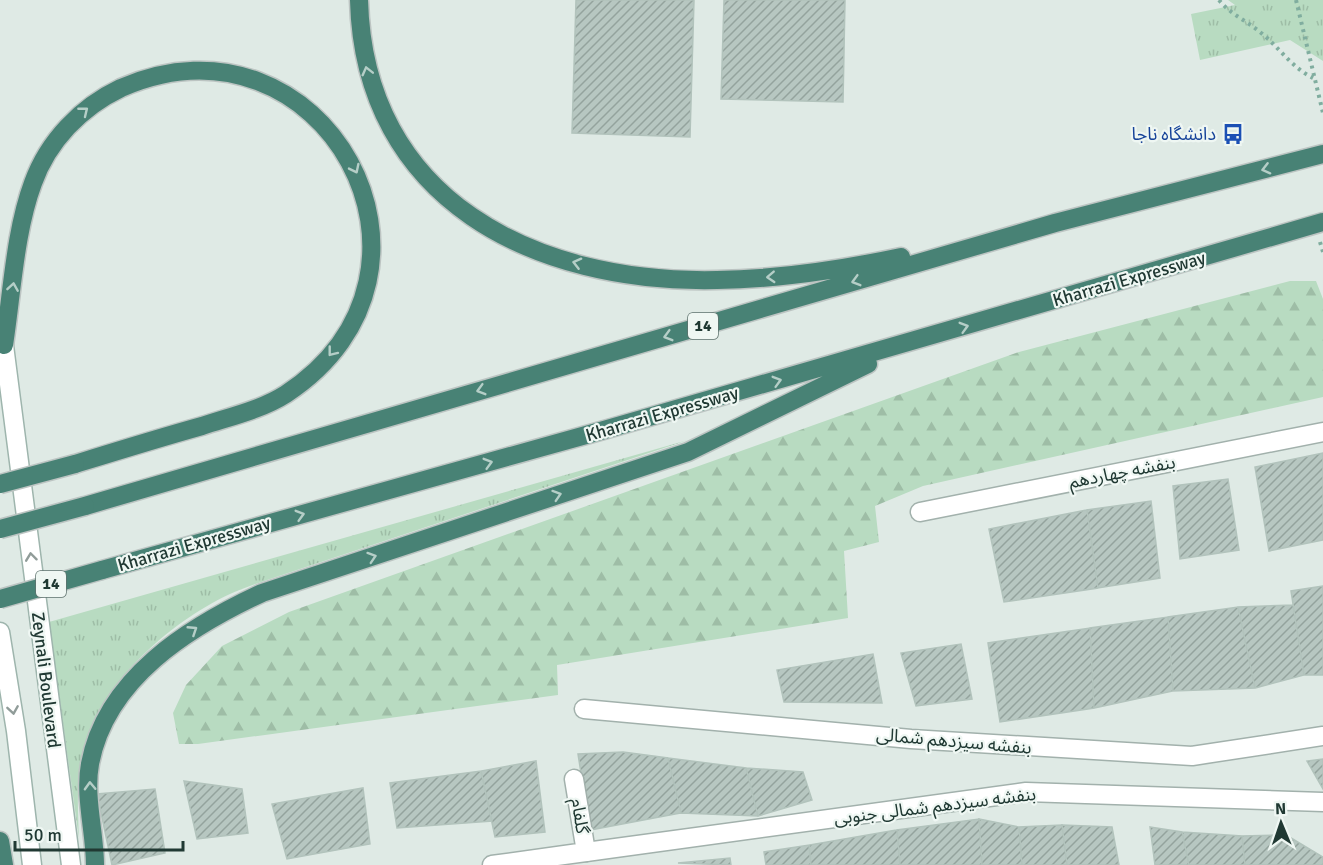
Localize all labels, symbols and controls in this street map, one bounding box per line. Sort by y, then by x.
one-way arrow [362,66,375,76]
one-way arrow [77,107,88,118]
bus stop icon: دانشگاه ناجا [1221,122,1245,146]
place label: دانشگاه ناجا [1131,123,1216,145]
one-way arrow [1262,161,1272,174]
one-way arrow [347,162,359,173]
street label: Kharrazi Expressway [1050,246,1209,311]
one-way arrow [573,258,583,270]
one-way arrow [766,271,775,284]
one-way arrow [851,274,861,286]
one-way arrow [6,282,18,291]
road number: 14 [688,313,718,339]
one-way arrow [958,322,969,334]
one-way arrow [663,329,674,341]
one-way arrow [328,345,339,356]
one-way arrow [771,376,782,388]
street label: Kharrazi Expressway [583,381,742,446]
one-way arrow [476,383,487,395]
street label: بنفشه چهاردهم [1067,451,1177,495]
one-way arrow [483,457,493,470]
one-way arrow [551,490,562,503]
one-way arrow [294,510,305,522]
street label: Kharrazi Expressway [115,511,274,576]
one-way arrow [366,551,377,564]
one-way arrow [25,553,38,562]
road number: 14 [36,571,66,597]
street label: Zeynali Boulevard [27,611,65,749]
one-way arrow [186,627,197,638]
one-way arrow [6,706,18,715]
street label: بنفشه سیزدهم شمالی [875,723,1033,761]
one-way arrow [84,781,96,790]
street label: بنفشه سیزدهم شمالی جنوبی [833,783,1038,831]
north arrow [1251,793,1311,853]
street label: گلفام [563,797,594,836]
text: N [1275,799,1286,819]
scale bar [15,814,183,852]
text: 50 m [24,824,62,846]

